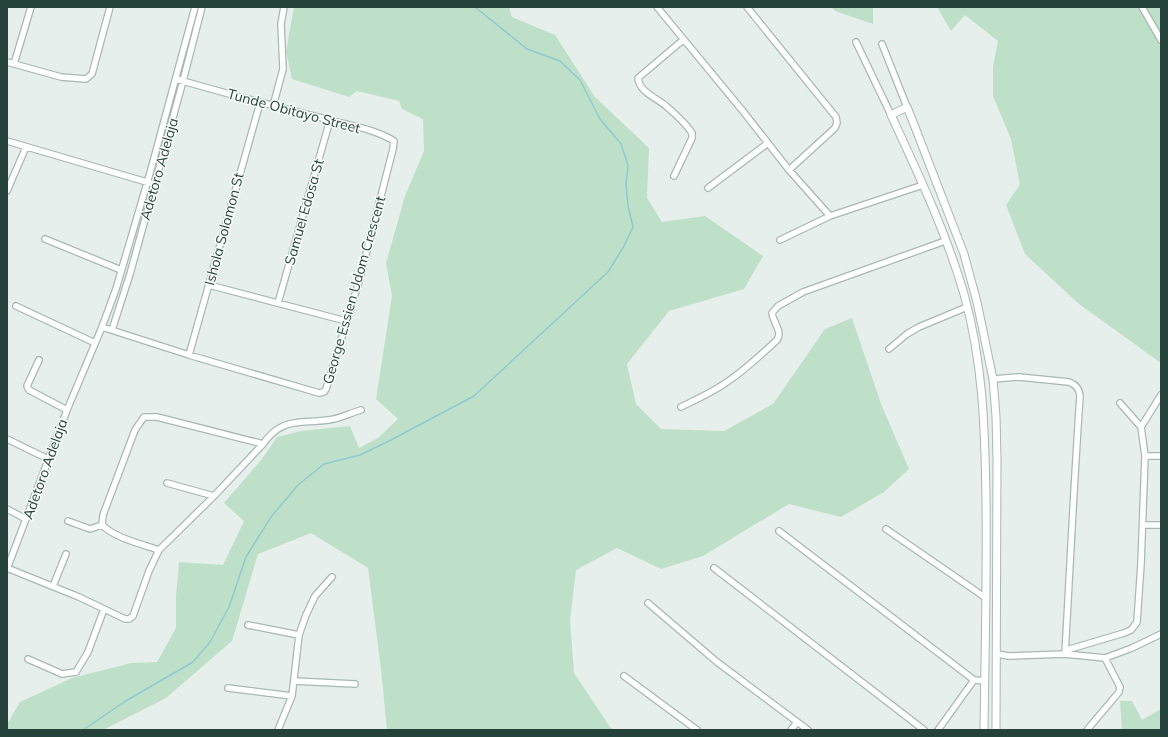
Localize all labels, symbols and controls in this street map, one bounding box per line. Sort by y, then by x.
street label: Tunde Obitayo Street [226,85,363,137]
street label: Adetoro Adelaja [136,116,182,222]
street label: Samuel Edosa St [280,157,328,267]
street label: Ishola Solomon St [200,171,248,287]
street label: George Essien Udom Crescent [319,194,389,386]
street label: Adetoro Adelaja [19,416,71,522]

